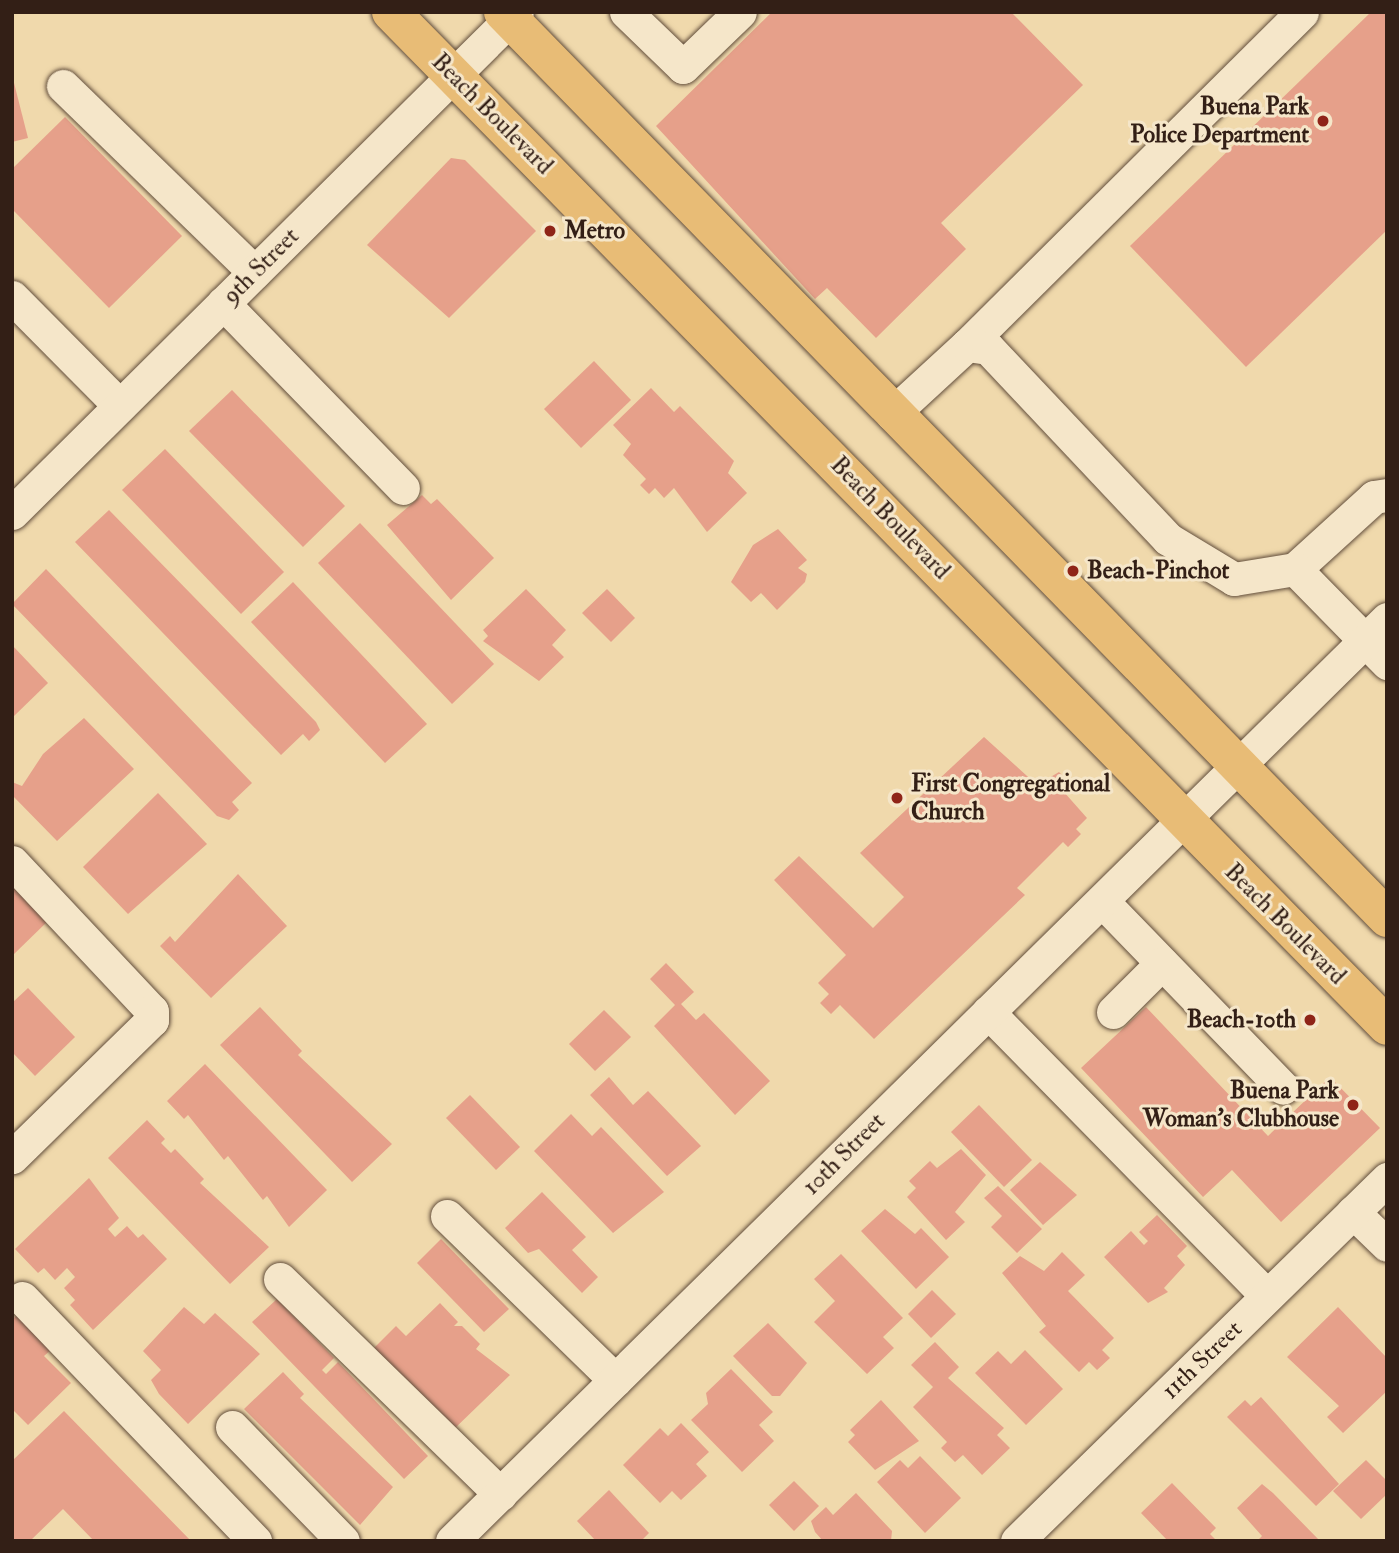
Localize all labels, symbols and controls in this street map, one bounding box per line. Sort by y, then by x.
street label: Beach Boulevard [425,47,559,181]
place label: Buena Park Police Department [1130,93,1309,149]
marker: Buena Park Police Department [1315,113,1331,129]
place label: Metro [564,217,625,245]
street label: 9th Street [217,222,305,310]
marker: Metro [542,223,558,239]
street label: Beach Boulevard [824,451,956,585]
place label: Beach-Pinchot [1087,557,1229,585]
marker: Beach-Pinchot [1065,563,1081,579]
place label: First Congregational Church [911,770,1110,826]
marker: First Congregational Church [889,790,905,806]
street label: Beach Boulevard [1218,857,1352,991]
place label: Beach-10th [1187,1006,1296,1034]
marker: Beach-10th [1302,1012,1318,1028]
place label: Buena Park Woman's Clubhouse [1143,1077,1339,1133]
marker: Buena Park Woman's Clubhouse [1345,1097,1361,1113]
street label: 10th Street [797,1107,891,1201]
street label: 11th Street [1156,1315,1248,1405]

